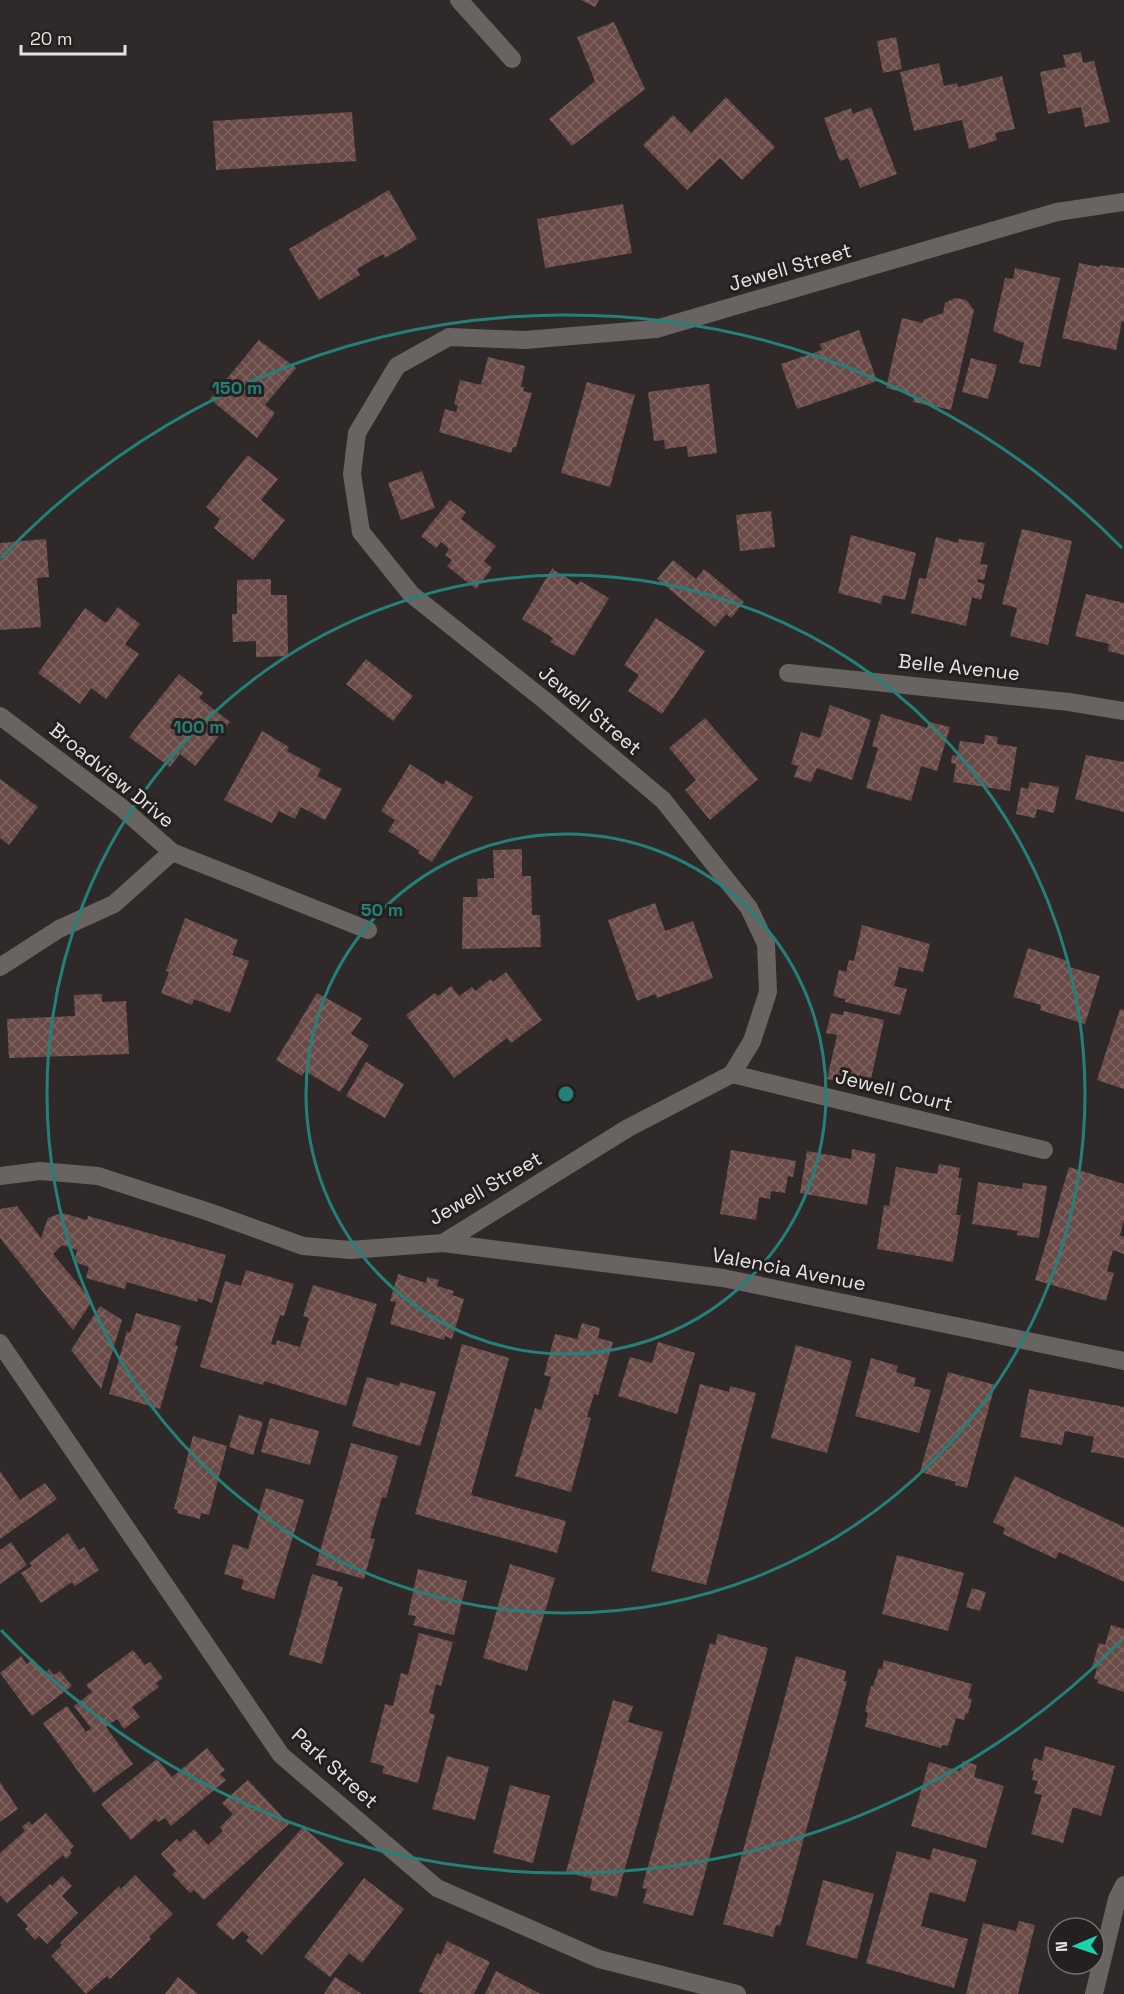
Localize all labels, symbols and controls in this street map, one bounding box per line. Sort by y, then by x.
scale bar [21,18,124,56]
text: 20 m [30,27,73,50]
street label: Jewell Street [726,237,854,297]
text: 150 m [212,376,262,399]
street label: Belle Avenue [897,648,1021,686]
street label: Jewell Street [533,659,647,761]
text: 100 m [173,715,225,738]
street label: Broadview Drive [44,717,180,833]
text: 50 m [361,898,403,921]
street label: Jewell Court [833,1063,955,1117]
centre of rings [556,1084,576,1104]
street label: Jewell Street [424,1145,546,1231]
street label: Valencia Avenue [710,1241,868,1297]
street label: Park Street [286,1722,384,1814]
north arrow [1046,1916,1106,1976]
text: N [1051,1941,1072,1952]

